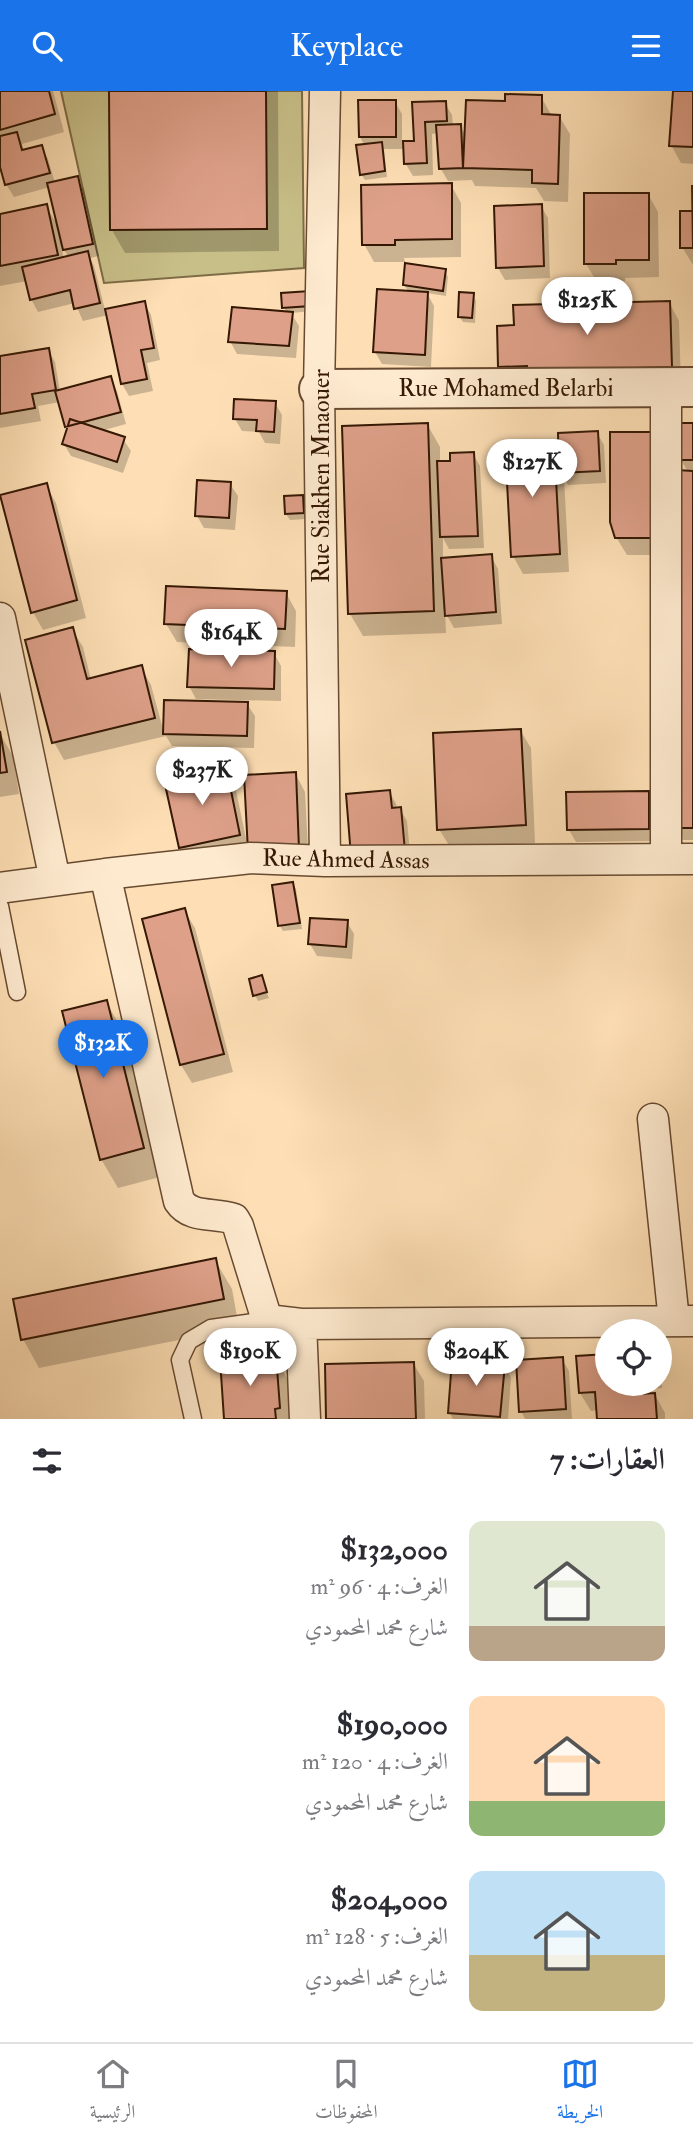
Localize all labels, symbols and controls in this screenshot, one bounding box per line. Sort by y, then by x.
text: Keyplace [290,26,403,66]
icon: search [28,27,66,65]
icon: menu [627,27,665,65]
pin: $125K [538,278,636,337]
text: $125K [557,285,617,314]
street label: Rue Siakhen Mnaouer [306,369,337,583]
street label: Rue Mohamed Belarbi [398,373,614,404]
pin: $127K [483,439,581,499]
text: $127K [502,447,562,476]
pin: $164K [182,609,280,669]
text: $164K [200,617,262,646]
pin: $237K [153,747,251,807]
text: $237K [172,755,232,784]
street label: Rue Ahmed Assas [262,843,430,876]
pin: $132K [54,1021,152,1080]
text: $132K [74,1028,132,1057]
map controls [595,1319,672,1396]
button: locate [595,1319,672,1396]
pin: $190K [201,1329,299,1388]
pin: $204K [427,1329,525,1388]
text: $190K [220,1336,280,1365]
text: $204K [444,1336,508,1365]
text: العقارات: 7 [550,1441,665,1478]
icon: filters [28,1442,66,1480]
text: $132,000 [340,1531,448,1568]
icon: home [525,1549,609,1633]
text: الغرف: 4 · 96 m² [310,1572,448,1601]
text: شارع محمد المحمودي [305,1613,448,1642]
text: $190,000 [336,1706,448,1743]
icon: home [525,1724,609,1808]
text: الغرف: 4 · 120 m² [302,1747,448,1776]
text: شارع محمد المحمودي [305,1788,448,1817]
text: $204,000 [330,1881,448,1918]
icon: home [525,1899,609,1983]
text: الغرف: 5 · 128 m² [305,1922,448,1951]
text: شارع محمد المحمودي [305,1963,448,1992]
tab: الرئيسية [90,2055,135,2130]
tab: المحفوظات [315,2055,378,2130]
tab: الخريطة [557,2055,603,2130]

